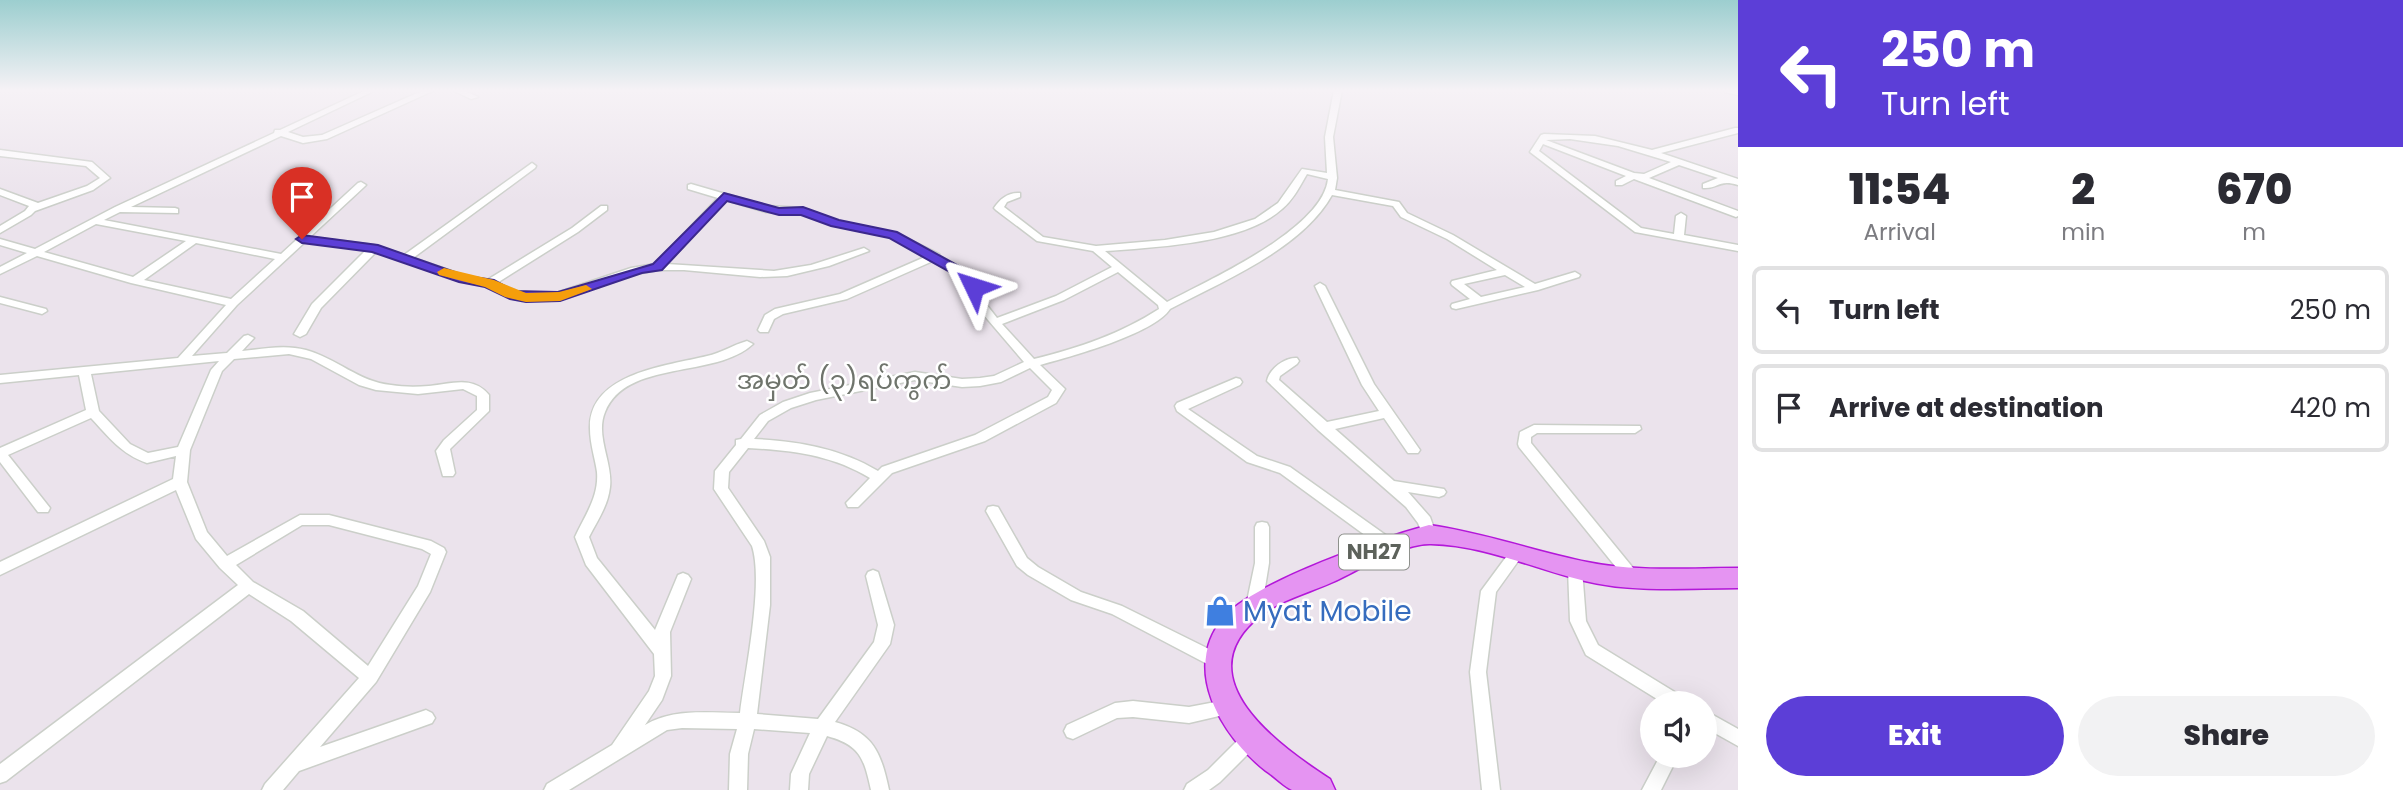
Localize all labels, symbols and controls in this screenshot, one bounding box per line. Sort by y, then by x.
text: 250 m [1881,16,2035,84]
icon: left [1766,28,1857,119]
text: Turn left [1881,81,2010,126]
text: 11:54 [1849,160,1950,219]
text: 2 [2071,160,2095,219]
text: 670 [2216,160,2292,219]
pin [272,167,332,239]
icon: arrive [283,178,321,216]
text: Arrival [1863,216,1936,248]
text: min [2061,216,2105,248]
text: m [2242,216,2266,248]
position arrow [937,250,1011,324]
icon: left [1770,291,1808,329]
text: Turn left [1829,292,1940,328]
text: 250 m [2290,292,2371,328]
district label: အမှတ် (၃)ရပ်ကွက် [736,362,952,401]
icon: arrive [1770,389,1808,427]
text: Arrive at destination [1829,390,2104,426]
text: 420 m [2290,390,2371,426]
road number: NH27 [1339,534,1409,570]
place label: Myat Mobile [1243,592,1412,631]
shop icon: Myat Mobile [1203,594,1237,628]
map controls [1640,691,1717,768]
button: sound [1640,691,1717,768]
button: Exit [1766,696,2064,776]
button: Share [2078,696,2375,776]

